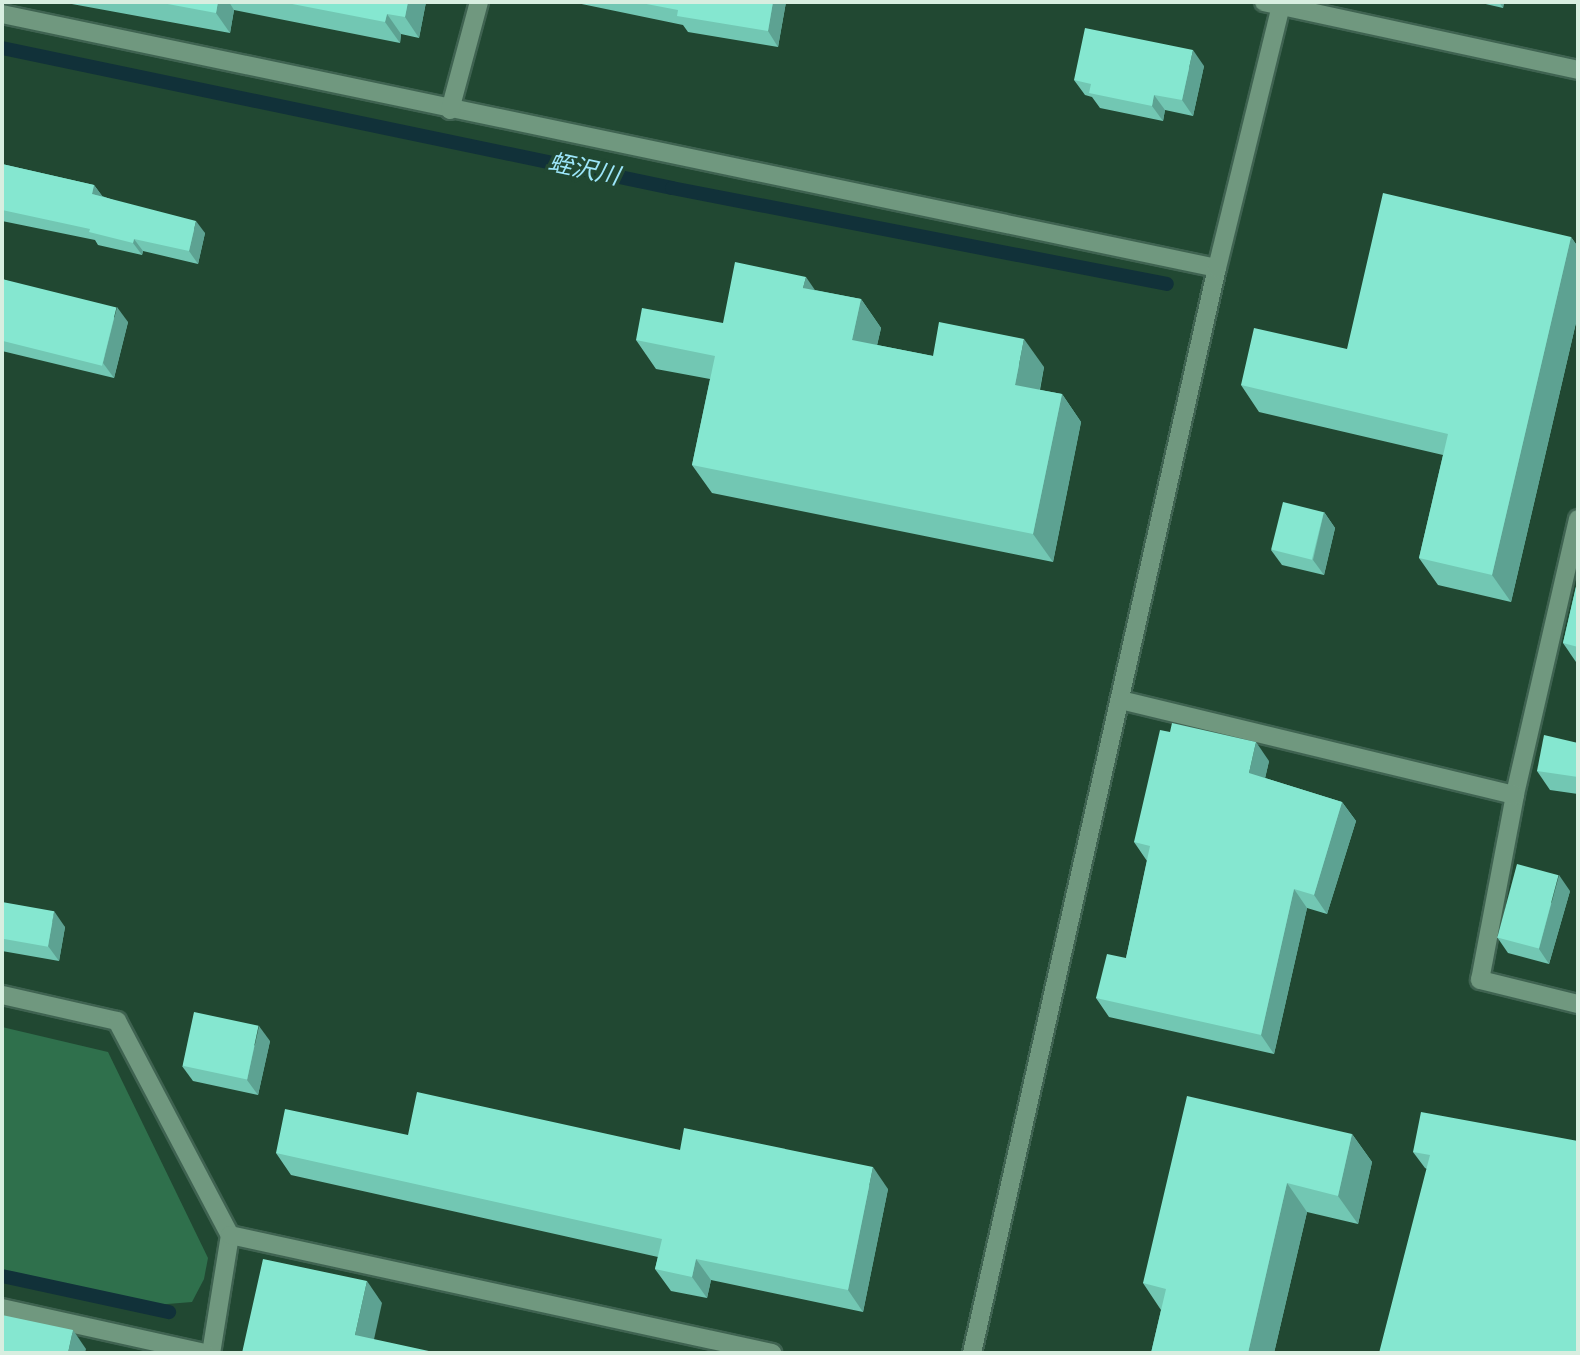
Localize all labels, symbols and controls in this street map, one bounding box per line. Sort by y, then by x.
water label: 蛭沢川 [546,147,622,191]

